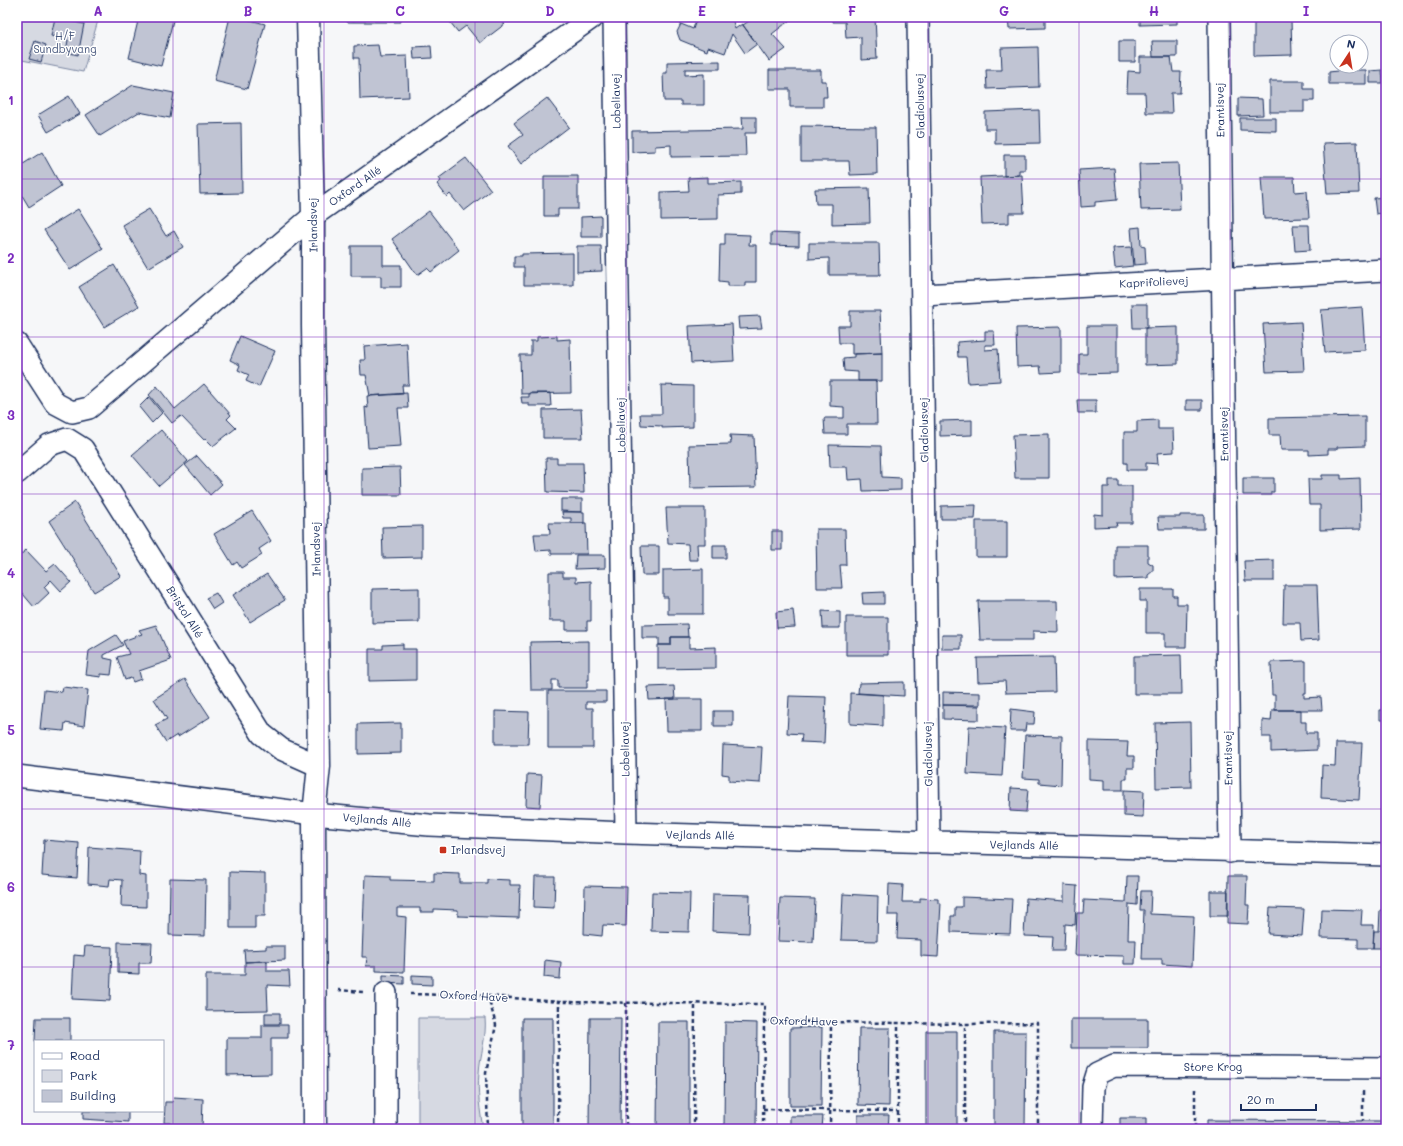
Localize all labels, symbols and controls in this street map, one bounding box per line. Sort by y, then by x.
text: A [93,2,103,19]
text: B [244,2,253,19]
text: C [395,2,405,19]
text: D [545,2,555,19]
text: E [698,2,706,19]
text: F [848,2,856,19]
text: G [999,2,1009,19]
text: H [1149,2,1159,19]
text: I [1303,2,1310,19]
park label: H/F Sundbyvang [33,28,97,56]
north arrow [1329,34,1369,74]
text: N [1346,36,1357,52]
street label: Lobeliavej [608,73,623,129]
street label: Gladiolusvej [911,73,928,139]
street label: Erantisvej [1212,83,1227,137]
text: 1 [8,91,14,108]
street label: Oxford Allé [325,162,384,209]
street label: Irlandsvej [305,198,320,252]
text: 2 [7,249,15,266]
street label: Kaprifolievej [1119,272,1189,291]
street label: Lobeliavej [613,397,628,453]
street label: Gladiolusvej [915,397,932,463]
text: 3 [7,406,15,423]
street label: Erantisvej [1216,407,1231,461]
street label: Irlandsvej [308,522,323,576]
text: 4 [7,564,15,581]
street label: Bristol Allé [164,583,207,641]
text: 5 [7,721,15,738]
street label: Lobeliavej [617,721,632,777]
street label: Gladiolusvej [919,721,936,787]
street label: Erantisvej [1220,731,1235,785]
street label: Vejlands Allé [342,809,412,830]
street label: Vejlands Allé [665,826,735,843]
street label: Vejlands Allé [989,836,1059,853]
place label: Irlandsvej [451,842,506,857]
marker: Irlandsvej [438,845,448,855]
text: 6 [7,878,15,895]
street label: Oxford Have [439,986,509,1005]
street label: Oxford Have [770,1012,839,1029]
text: 7 [7,1036,15,1053]
legend [34,1040,164,1112]
text: Road [70,1047,100,1063]
street label: Store Krog [1184,1059,1242,1074]
text: Park [70,1067,97,1083]
scale bar [1241,1086,1316,1112]
text: Building [70,1087,116,1103]
text: 20 m [1247,1091,1275,1107]

